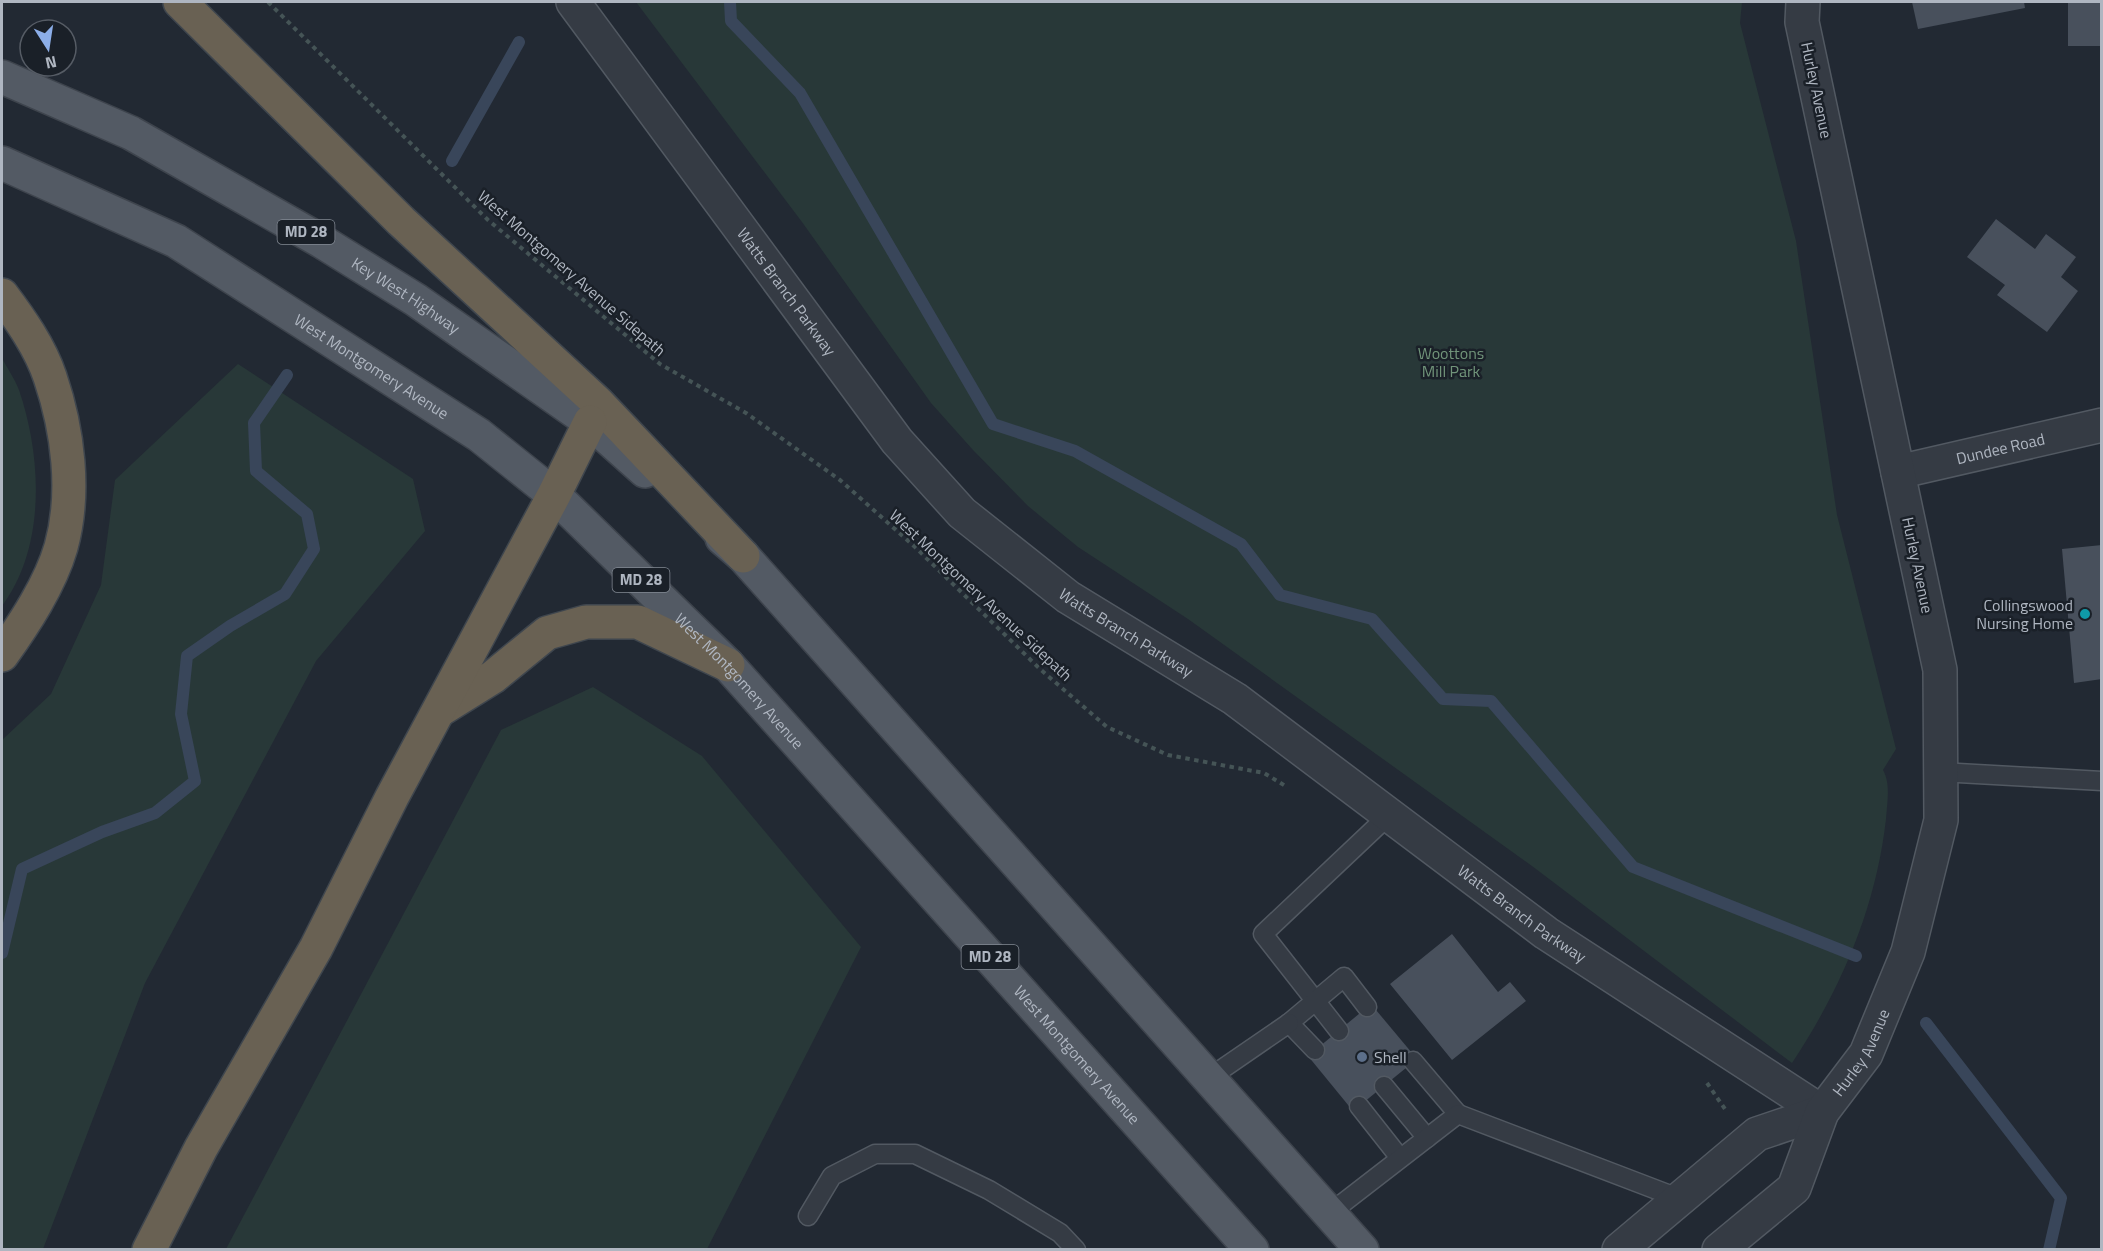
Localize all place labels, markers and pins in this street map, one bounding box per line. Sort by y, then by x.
place label: Collingswood Nursing Home [1976,593,2073,635]
marker: Collingswood Nursing Home [2078,607,2092,621]
place label: Shell [1374,1045,1407,1069]
marker: Shell [1355,1050,1369,1064]

